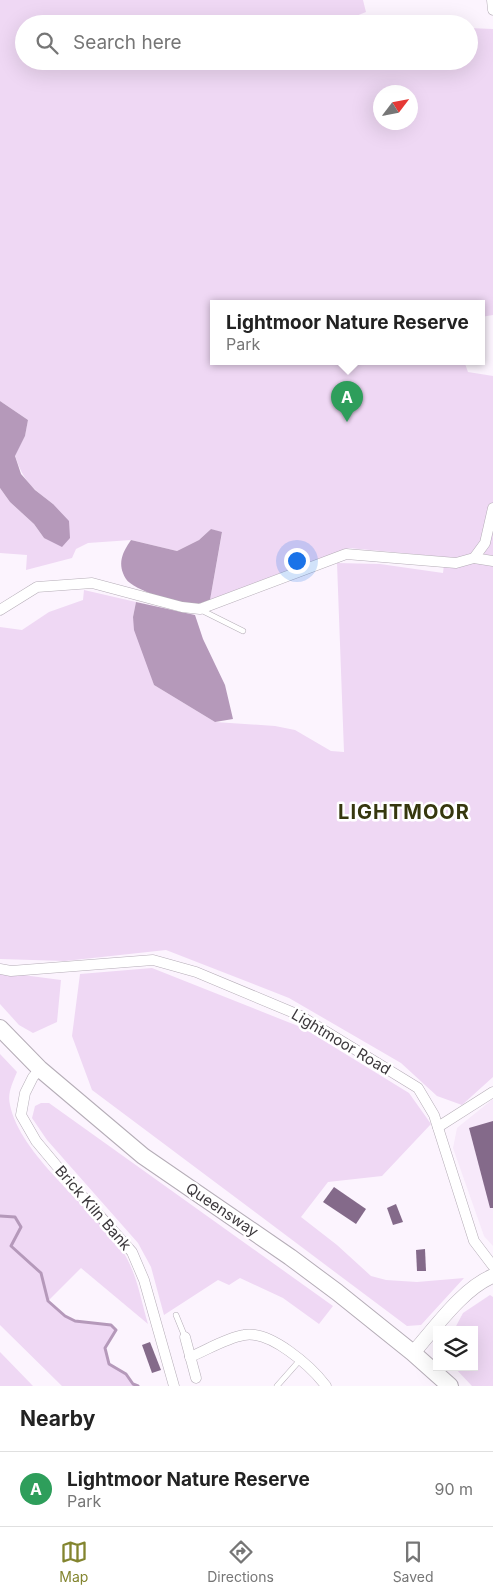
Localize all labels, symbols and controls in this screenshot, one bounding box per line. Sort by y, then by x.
search box [15,15,478,70]
icon: search [33,29,61,57]
text: Search here [73,31,182,54]
north arrow [373,85,418,130]
popup [210,300,485,365]
text: Lightmoor Nature Reserve [226,311,469,334]
text: Park [226,334,260,354]
pin: A [331,381,363,422]
your location [284,548,310,574]
district label: LIGHTMOOR [338,800,470,824]
street label: Lightmoor Road [288,1005,394,1079]
street label: Brick Kiln Bank [51,1161,136,1255]
street label: Queensway [182,1178,263,1241]
map controls [433,1326,478,1371]
button: layers [433,1326,478,1371]
text: Nearby [20,1406,95,1431]
text: Lightmoor Nature Reserve [67,1468,310,1491]
text: A [30,1479,42,1499]
text: 90 m [434,1479,473,1499]
text: Park [67,1491,101,1511]
tab: Map [59,1538,88,1585]
tab: Directions [207,1538,274,1585]
tab: Saved [393,1538,434,1585]

